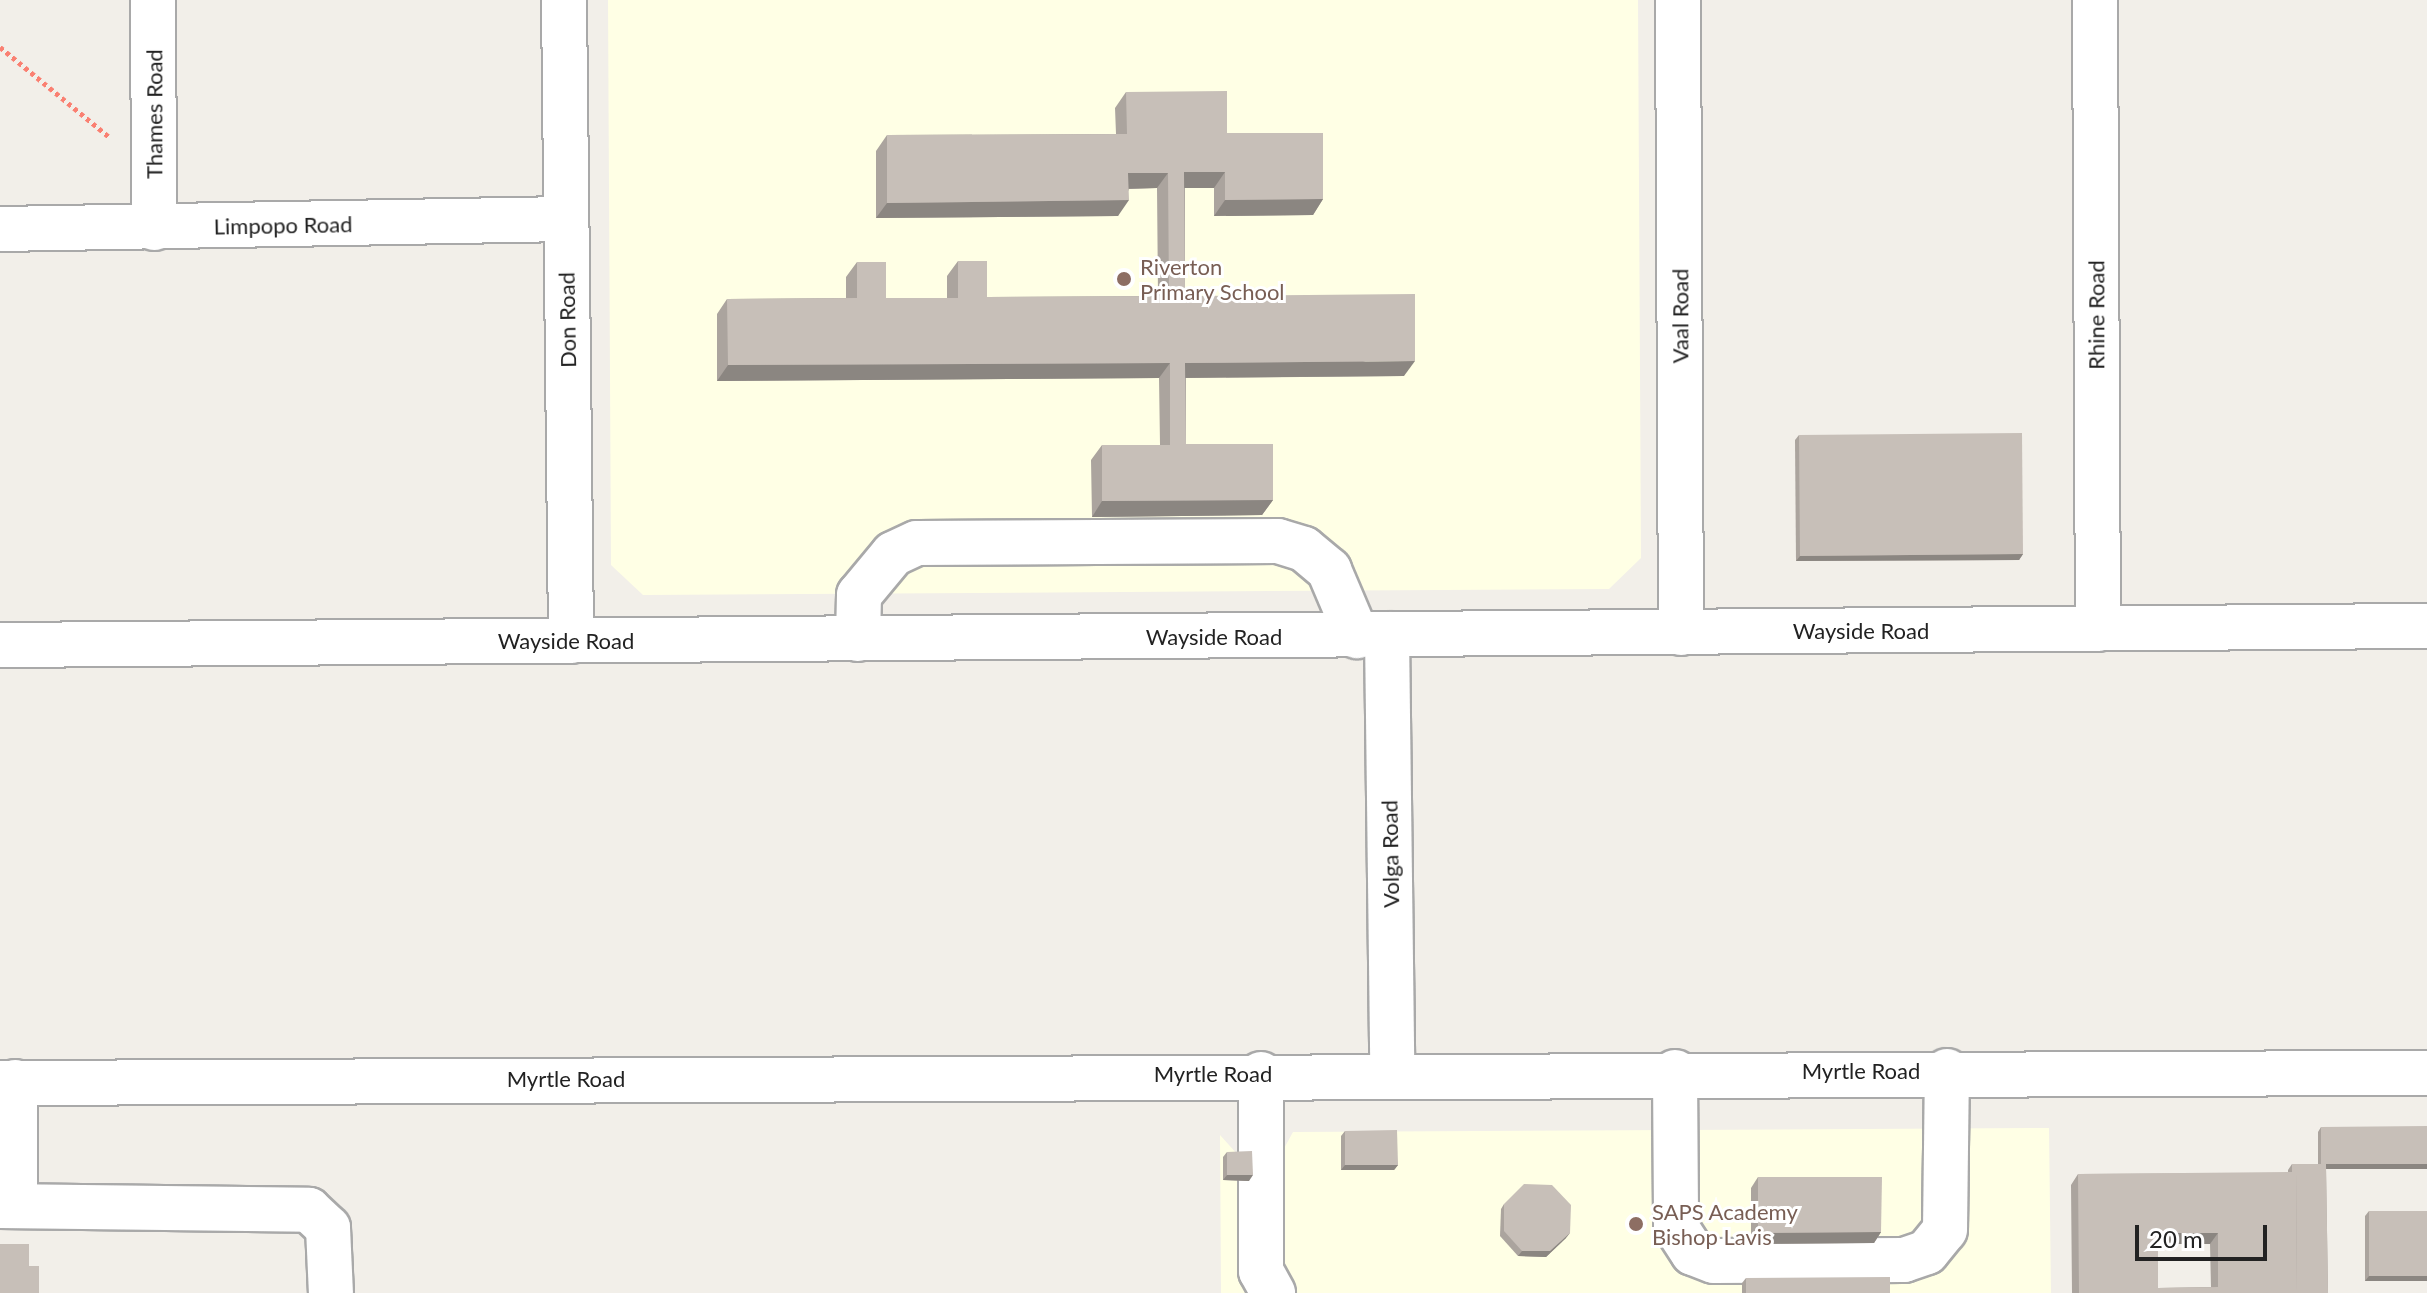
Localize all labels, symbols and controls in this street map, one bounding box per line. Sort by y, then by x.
street label: Thames Road [141,49,167,179]
street label: Limpopo Road [213,211,353,239]
place label: Riverton Primary School [1140,253,1285,304]
street label: Rhine Road [2083,260,2109,370]
street label: Vaal Road [1667,269,1693,363]
marker: Riverton Primary School [1115,270,1133,288]
street label: Don Road [553,272,581,368]
street label: Wayside Road [1793,618,1929,644]
street label: Wayside Road [1146,624,1282,650]
street label: Wayside Road [498,628,634,654]
street label: Volga Road [1376,800,1404,908]
street label: Myrtle Road [1802,1058,1920,1084]
street label: Myrtle Road [1154,1061,1272,1087]
street label: Myrtle Road [507,1066,625,1092]
place label: SAPS Academy Bishop Lavis [1652,1198,1798,1250]
scale bar [2139,1209,2271,1259]
marker: SAPS Academy Bishop Lavis [1627,1215,1645,1233]
text: 20 m [2149,1224,2203,1253]

